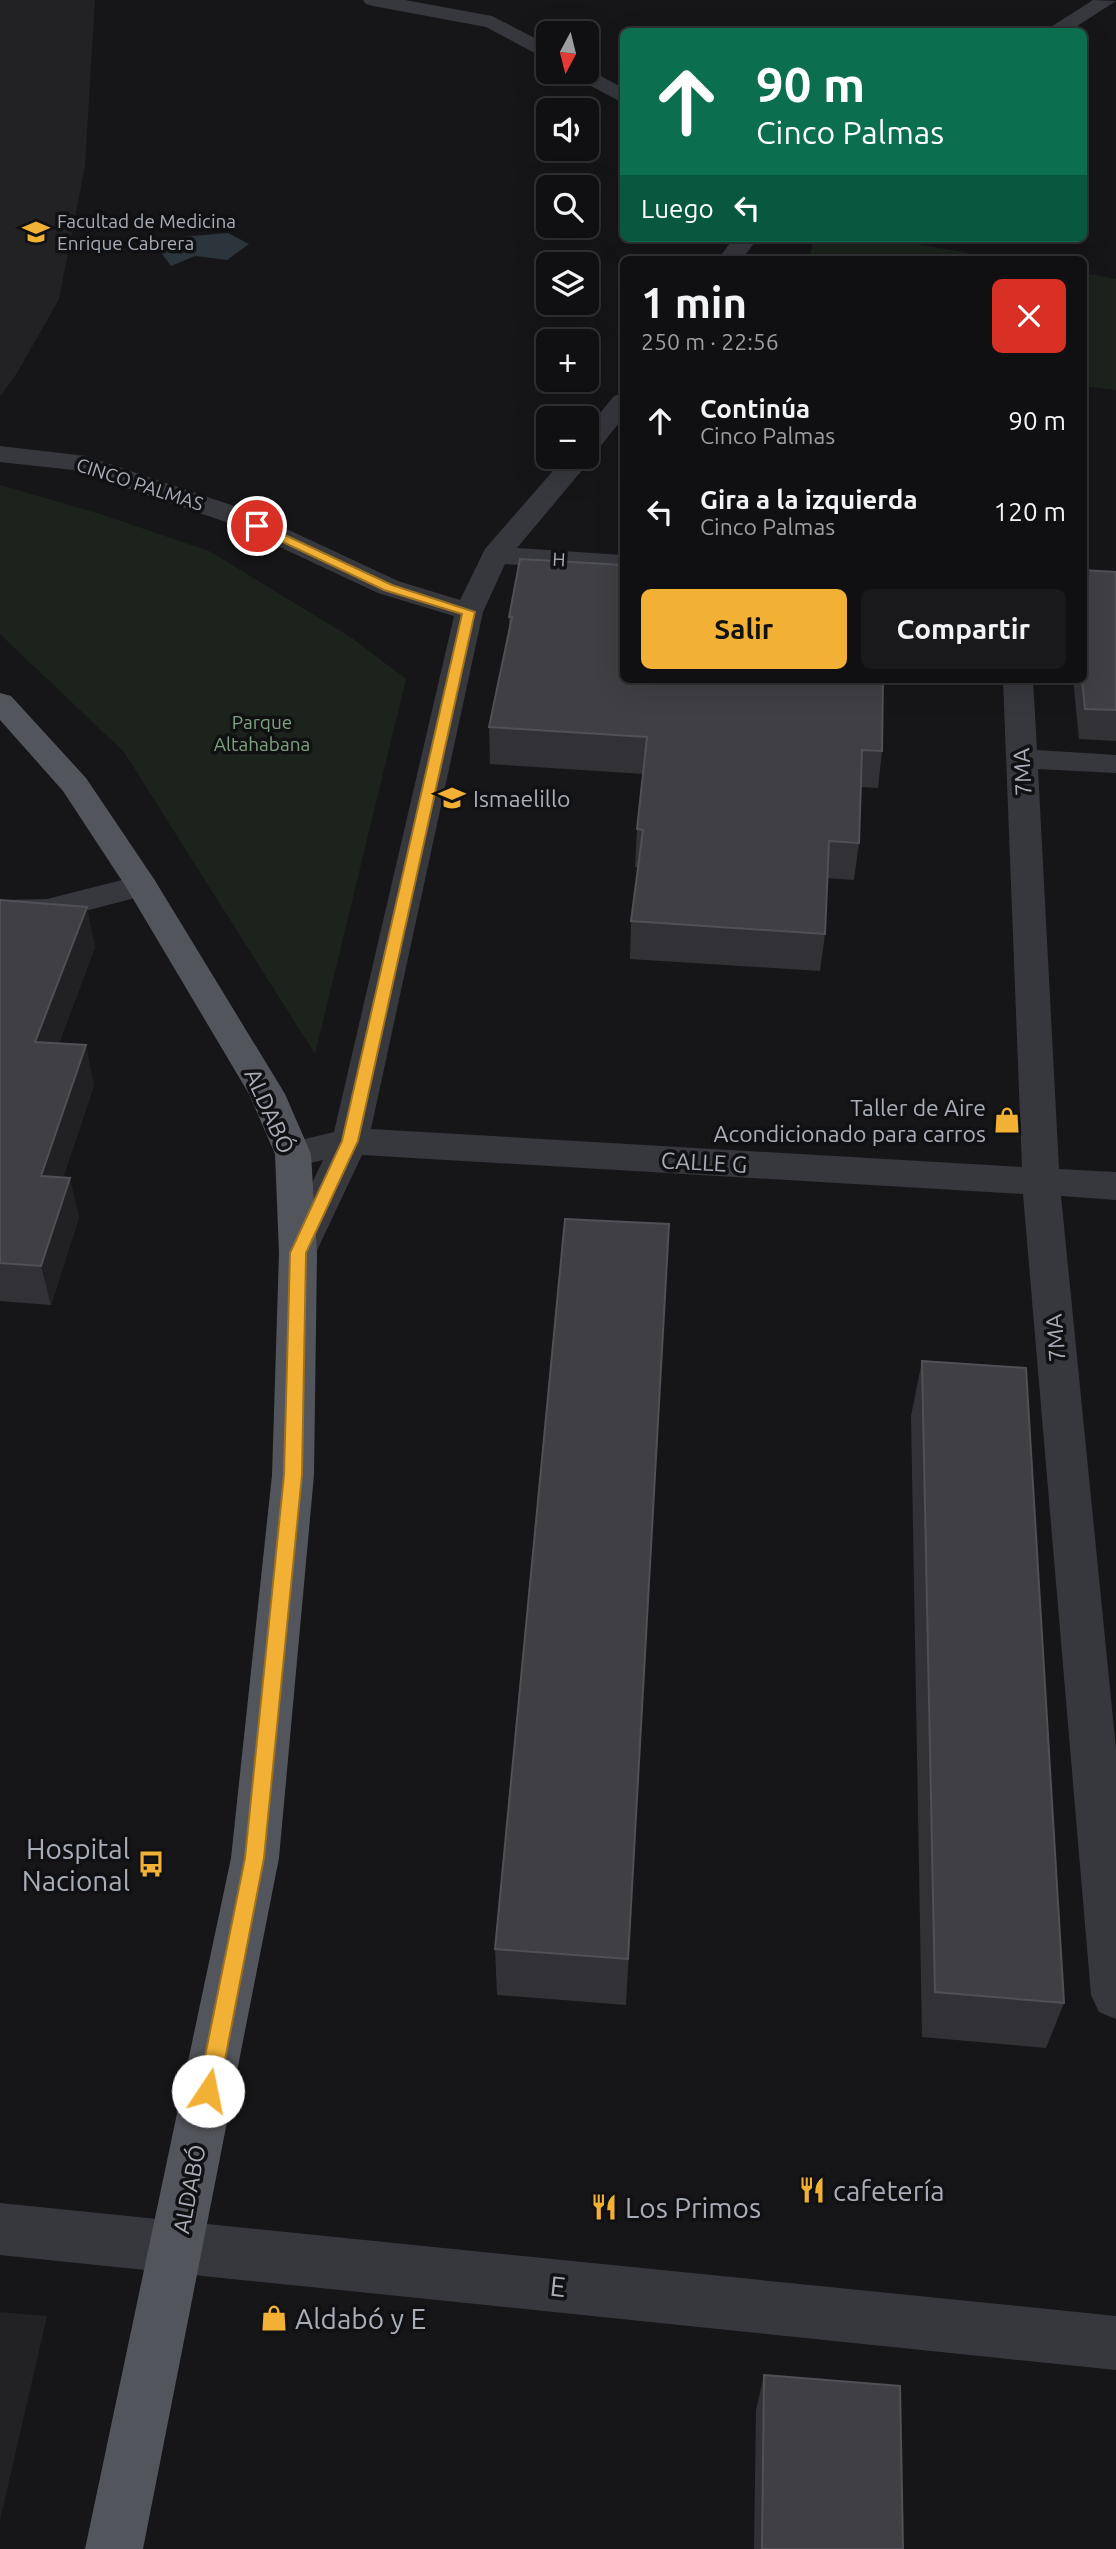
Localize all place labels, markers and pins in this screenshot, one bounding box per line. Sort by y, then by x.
place label: Facultad de Medicina Enrique Cabrera [57,210,236,254]
school or university icon: Facultad de Medicina Enrique Cabrera [21,217,51,247]
pin [227,496,287,556]
school or university icon: Ismaelillo [437,783,467,813]
place label: Ismaelillo [473,786,570,811]
place label: Taller de Aire Acondicionado para carros [714,1095,986,1146]
shop icon: Taller de Aire Acondicionado para carros [992,1105,1022,1135]
place label: Hospital Nacional [22,1833,130,1896]
bus stop icon: Hospital Nacional [136,1849,166,1879]
restaurant icon: cafetería [797,2175,827,2205]
place label: cafetería [833,2175,945,2206]
restaurant icon: Los Primos [589,2192,619,2222]
place label: Los Primos [625,2192,761,2223]
shop icon: Aldabó y E [259,2303,289,2333]
place label: Aldabó y E [295,2303,426,2334]

